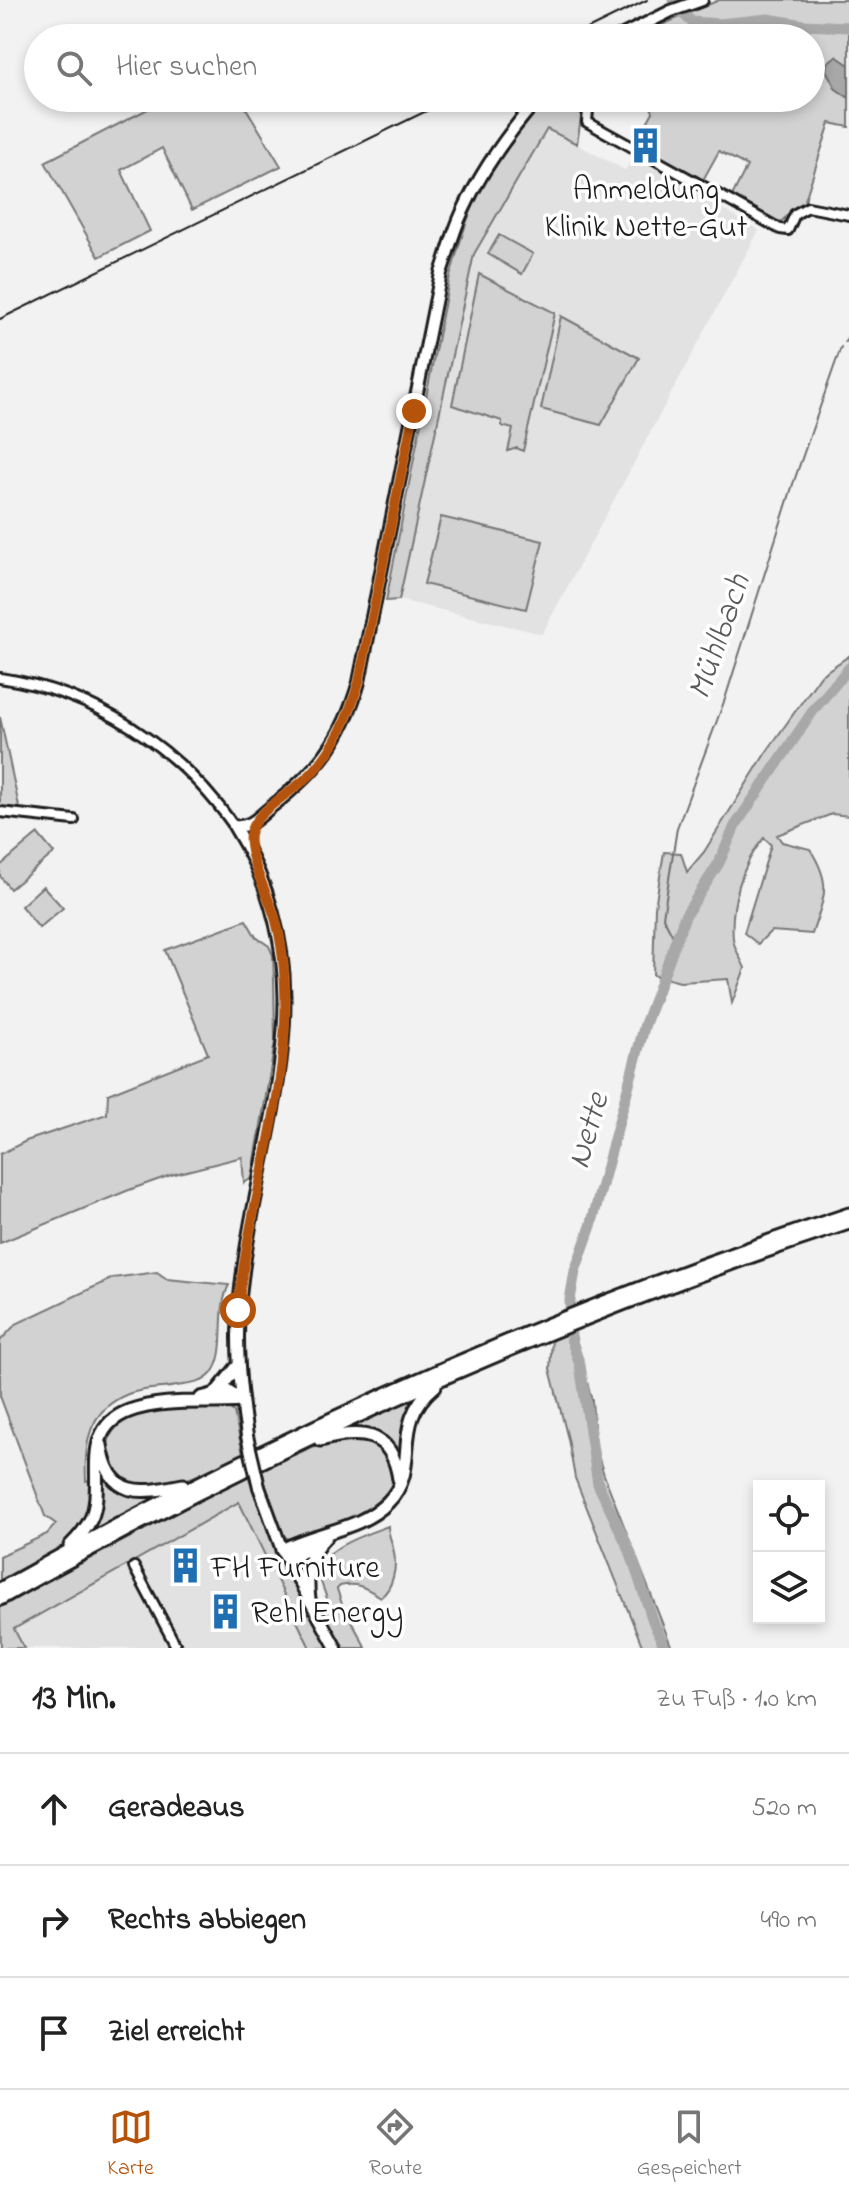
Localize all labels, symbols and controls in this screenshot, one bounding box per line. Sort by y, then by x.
search box [24,24,825,112]
icon: search [52,46,96,90]
text: Hier suchen [116,46,257,90]
building icon: Anmeldung Klinik Nette-Gut [627,127,665,165]
place label: Anmeldung Klinik Nette-Gut [544,168,748,252]
route end [396,393,432,429]
water label: Mühlbach [676,567,766,707]
water label: Nette [555,1086,625,1175]
route start [220,1292,256,1328]
map controls [753,1480,825,1624]
button: locate [753,1480,825,1552]
place label: FH Furniture [210,1546,380,1593]
building icon: FH Furniture [166,1547,204,1585]
button: layers [753,1552,825,1624]
place label: Rehl Energy [251,1591,403,1638]
building icon: Rehl Energy [206,1592,244,1630]
text: 13 Min. [32,1675,116,1725]
text: Zu Fuß · 1.0 km [656,1681,817,1719]
icon: ahead [32,1787,76,1831]
text: Geradeaus [108,1787,245,1831]
text: 520 m [751,1790,817,1828]
icon: right [32,1899,76,1943]
text: Rechts abbiegen [108,1899,306,1943]
text: 490 m [761,1902,817,1940]
icon: arrive [32,2011,76,2055]
text: Ziel erreicht [108,2011,245,2055]
tab: Karte [107,2105,154,2185]
tab: Route [369,2105,422,2185]
tab: Gespeichert [637,2105,742,2185]

